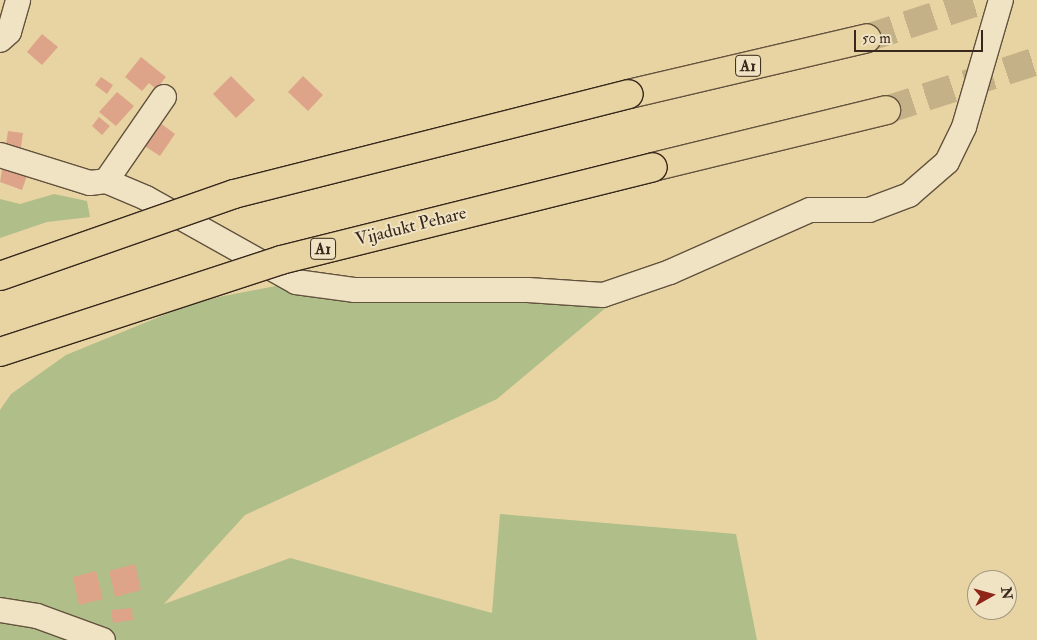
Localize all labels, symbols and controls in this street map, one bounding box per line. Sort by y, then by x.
scale bar [857,20,986,52]
text: 50 m [862,29,891,48]
road number: A1 [734,52,762,80]
street label: Vijadukt Pehare [353,203,469,251]
road number: A1 [309,235,337,262]
north arrow [967,570,1017,620]
text: N [997,586,1016,600]

